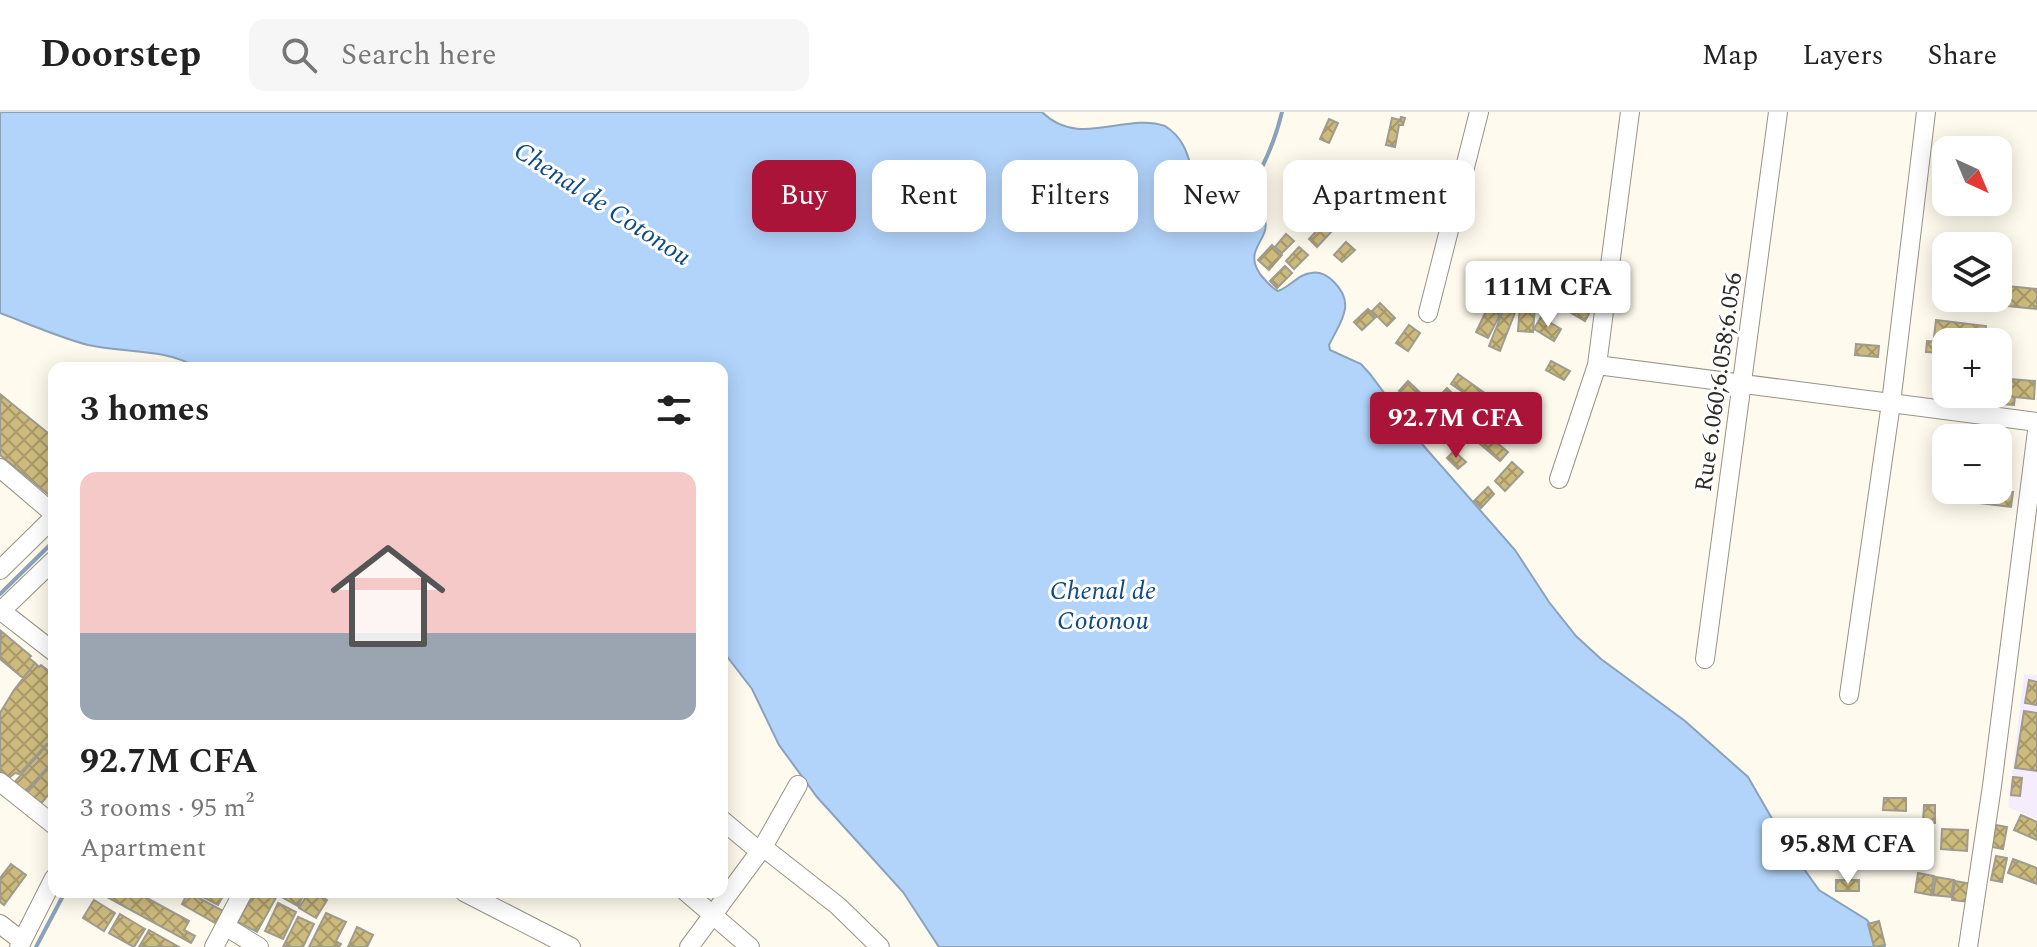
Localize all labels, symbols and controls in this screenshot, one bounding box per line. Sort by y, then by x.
search box [249,19,809,91]
text: Doorstep [40,26,201,84]
text: Search here [341,32,497,78]
icon: search [277,33,321,77]
text: Map [1702,34,1758,77]
text: Layers [1802,34,1884,77]
text: Share [1928,34,1997,77]
water label: Chenal de Cotonou [506,131,700,277]
north arrow [1932,136,2012,216]
map controls [1932,136,2012,504]
chip: Buy [752,160,856,232]
chip: Rent [872,160,986,232]
chip: Filters [1002,160,1138,232]
chip: New [1154,160,1267,232]
chip: Apartment [1283,160,1475,232]
button: layers [1932,232,2012,312]
pin: 111M CFA [1465,261,1631,329]
text: 111M CFA [1484,267,1612,307]
street label: Rue 6.060;6.058;6.056 [1686,270,1752,494]
button: + [1932,328,2012,408]
text: 3 homes [80,384,210,436]
icon: filters [652,388,696,432]
pin: 92.7M CFA [1364,392,1548,460]
text: 92.7M CFA [1388,398,1524,438]
button: − [1932,424,2012,504]
icon: home [316,524,460,668]
water label: Chenal de Cotonou [1050,571,1156,641]
text: 92.7M CFA [80,736,258,788]
text: 3 rooms · 95 m² [80,788,254,828]
pin: 95.8M CFA [1756,818,1940,886]
text: 95.8M CFA [1780,824,1916,864]
text: Apartment [80,828,206,868]

